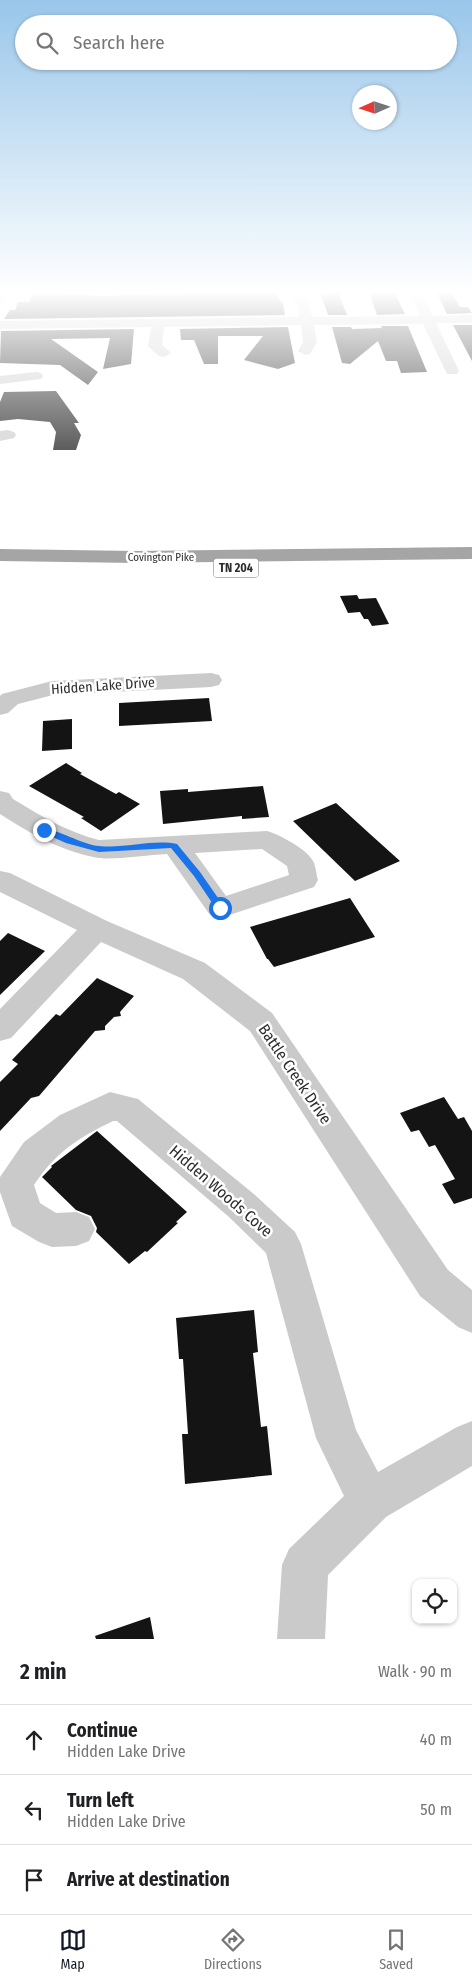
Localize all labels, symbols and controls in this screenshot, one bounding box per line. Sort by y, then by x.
search box [15,15,457,70]
icon: search [33,29,61,57]
text: Search here [73,31,165,54]
north arrow [352,85,397,130]
street label: Covington Pike [128,551,194,564]
road number: TN 204 [214,558,258,578]
street label: Hidden Lake Drive [51,674,155,698]
route end [33,819,56,842]
route start [209,897,232,920]
street label: Battle Creek Drive [255,1020,336,1128]
street label: Hidden Woods Cove [166,1141,276,1241]
map controls [412,1579,457,1624]
button: locate [412,1579,457,1624]
text: 2 min [20,1659,67,1685]
text: Walk · 90 m [378,1662,452,1681]
text: Continue [67,1719,138,1742]
icon: ahead [20,1726,48,1754]
text: 40 m [420,1730,452,1749]
text: Hidden Lake Drive [67,1742,186,1761]
text: Turn left [67,1789,134,1812]
icon: left [20,1796,48,1824]
text: 50 m [420,1800,452,1819]
text: Hidden Lake Drive [67,1812,186,1831]
icon: arrive [20,1866,48,1894]
text: Arrive at destination [67,1868,230,1891]
tab: Map [59,1926,87,1973]
tab: Directions [204,1926,262,1973]
tab: Saved [379,1926,413,1973]

